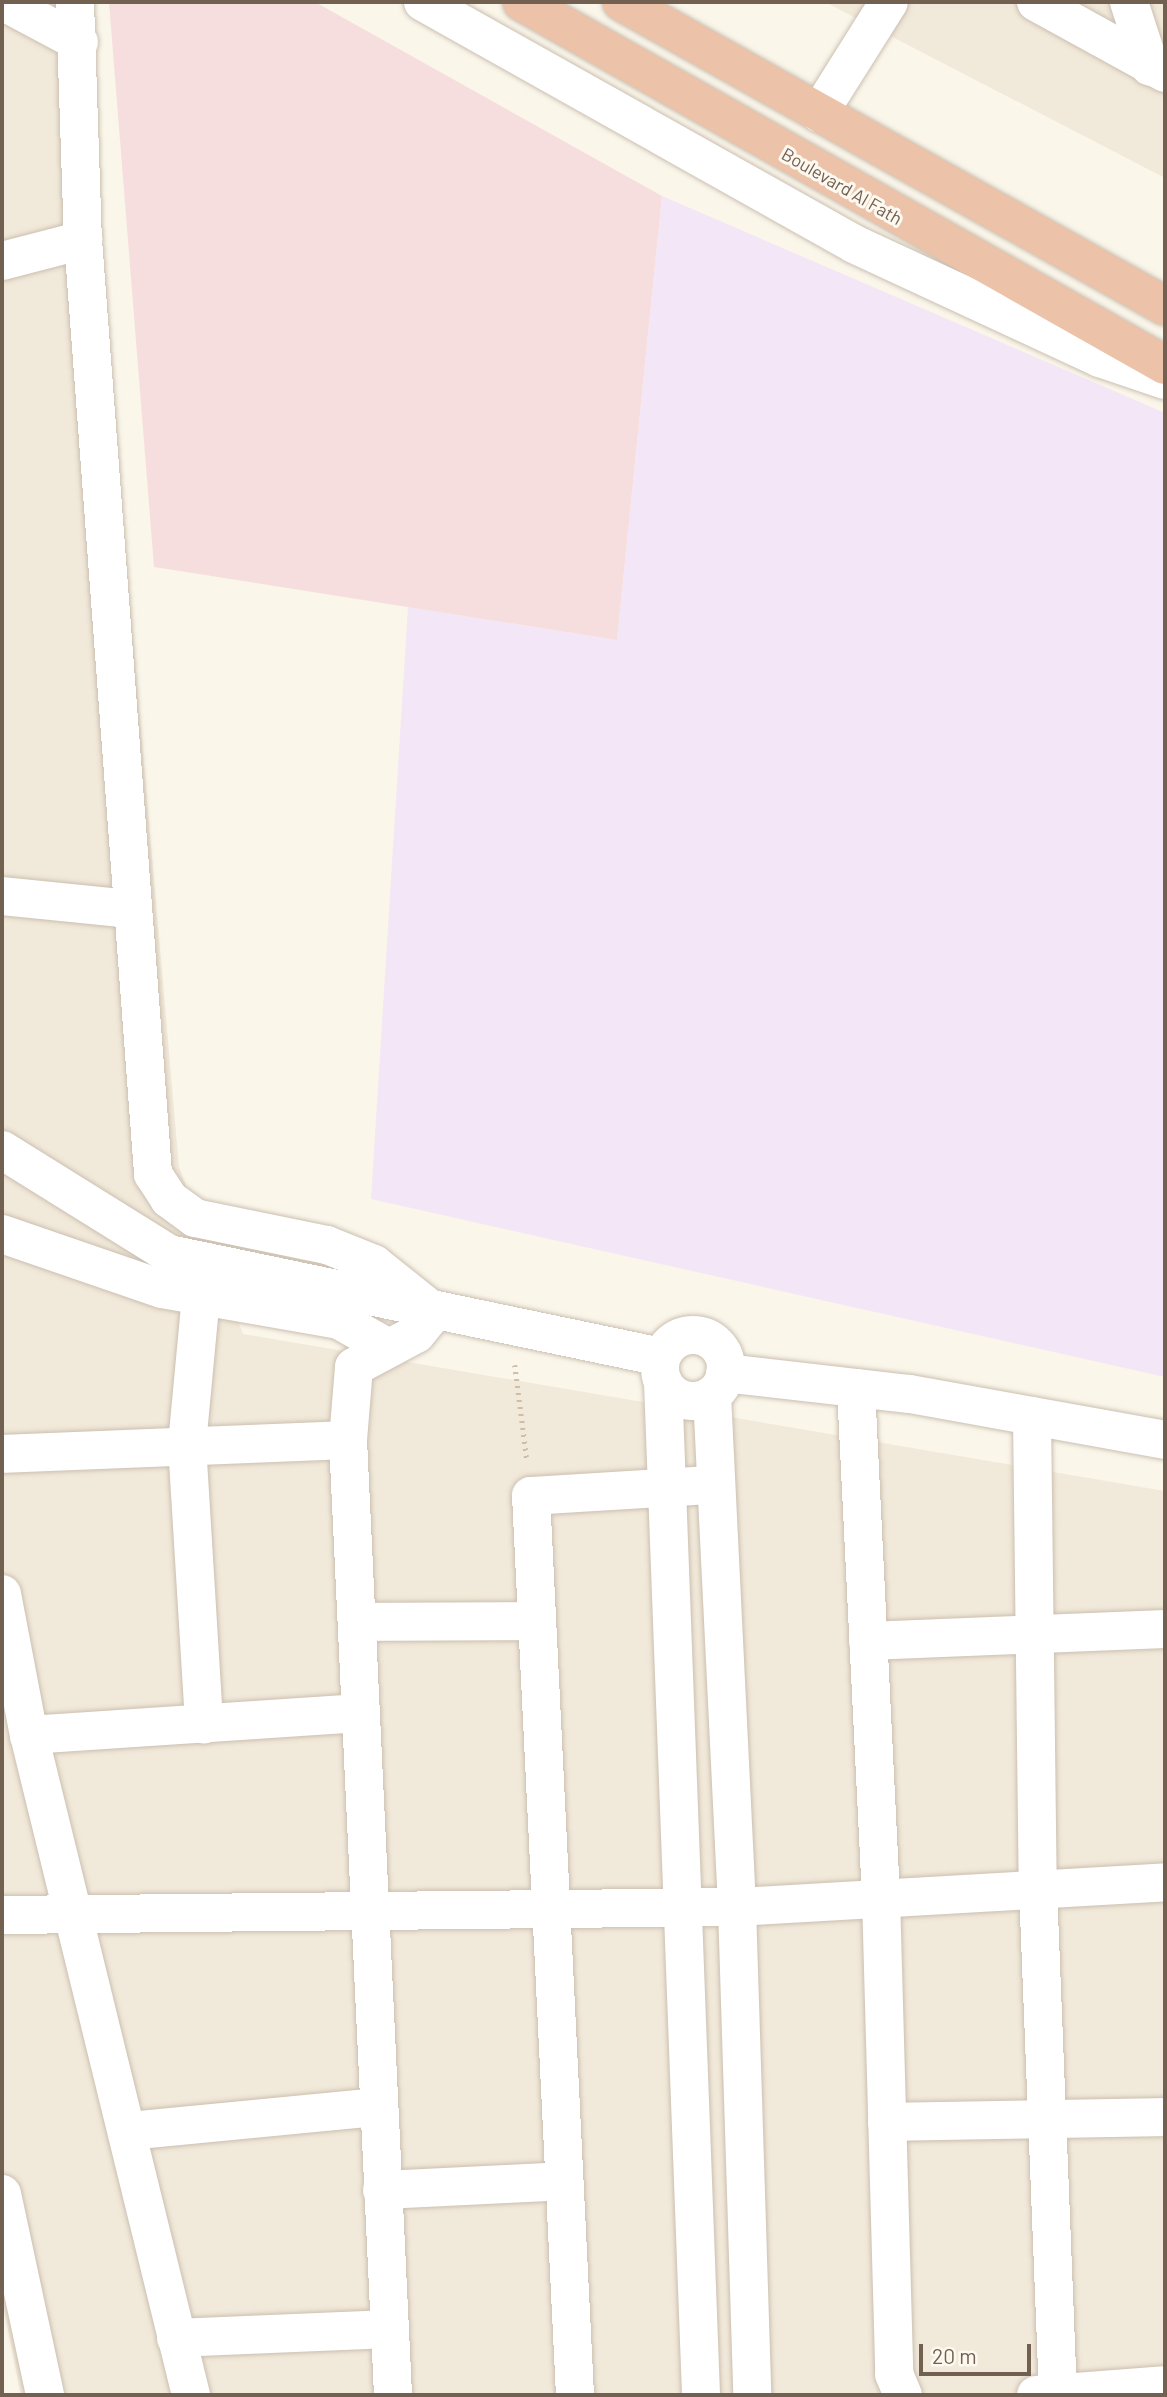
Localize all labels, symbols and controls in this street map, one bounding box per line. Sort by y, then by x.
street label: Boulevard Al Fath [778,143,906,229]
scale bar [922,2330,1034,2374]
text: 20 m [932,2343,977,2368]

